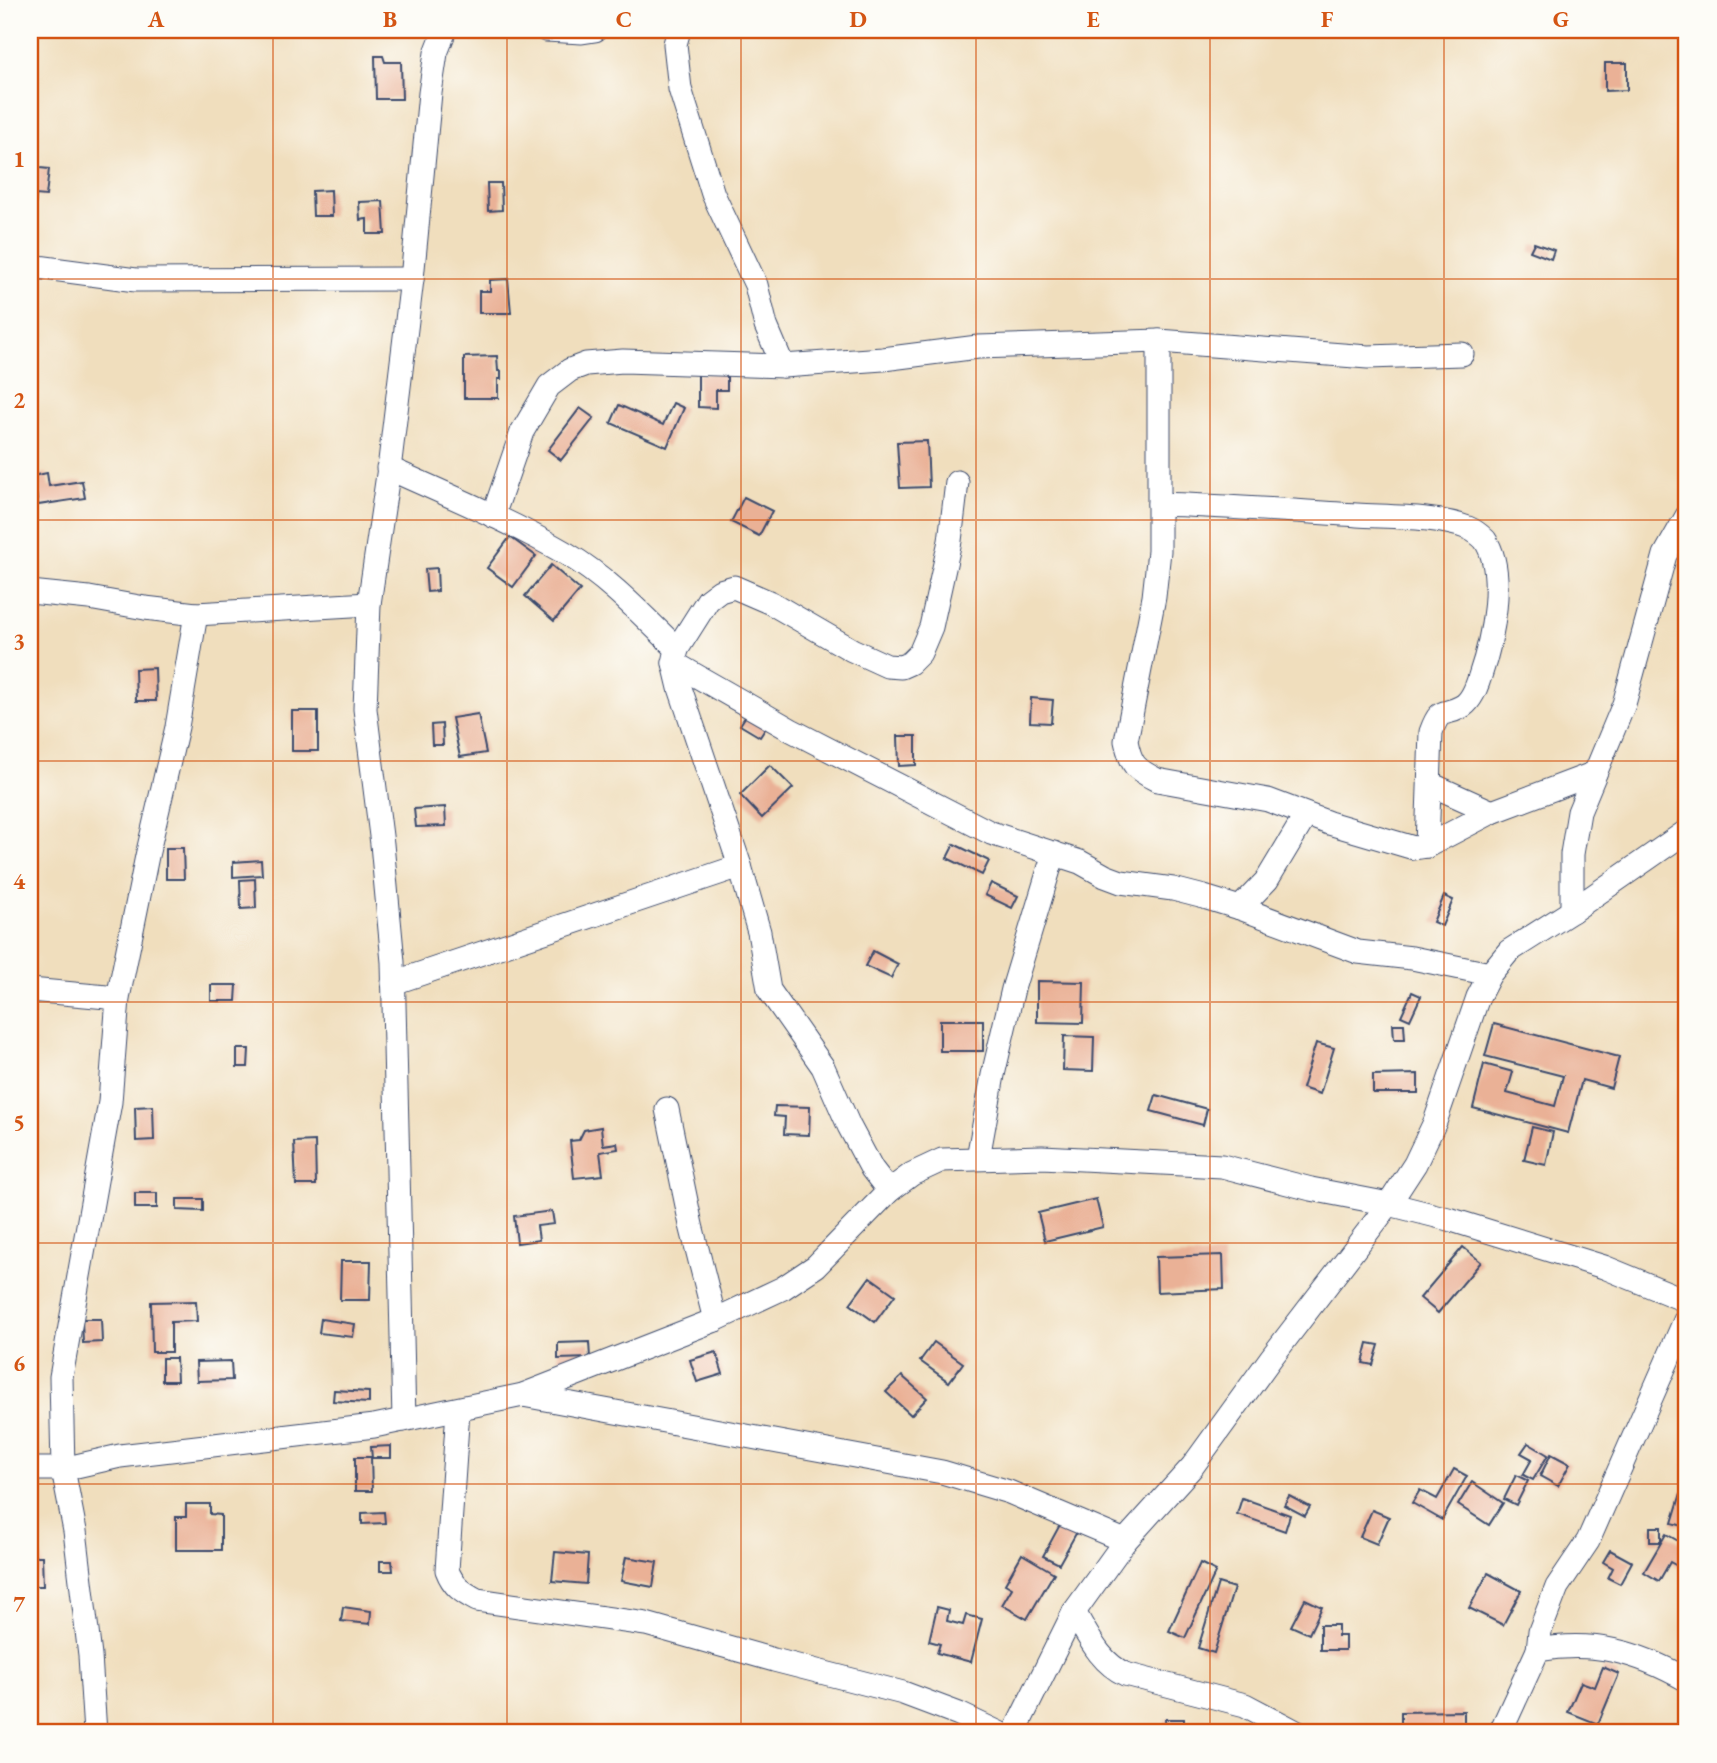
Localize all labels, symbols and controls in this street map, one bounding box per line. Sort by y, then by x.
text: A [147,4,165,34]
text: B [383,4,397,34]
text: C [616,4,632,34]
text: D [849,4,867,34]
text: E [1086,4,1100,34]
text: F [1321,4,1334,34]
text: G [1553,4,1569,34]
text: 1 [13,144,25,174]
text: 2 [13,385,25,415]
text: 3 [13,626,25,656]
text: 4 [13,866,26,896]
text: 5 [13,1107,25,1137]
text: 6 [13,1348,25,1378]
text: 7 [13,1589,26,1619]

